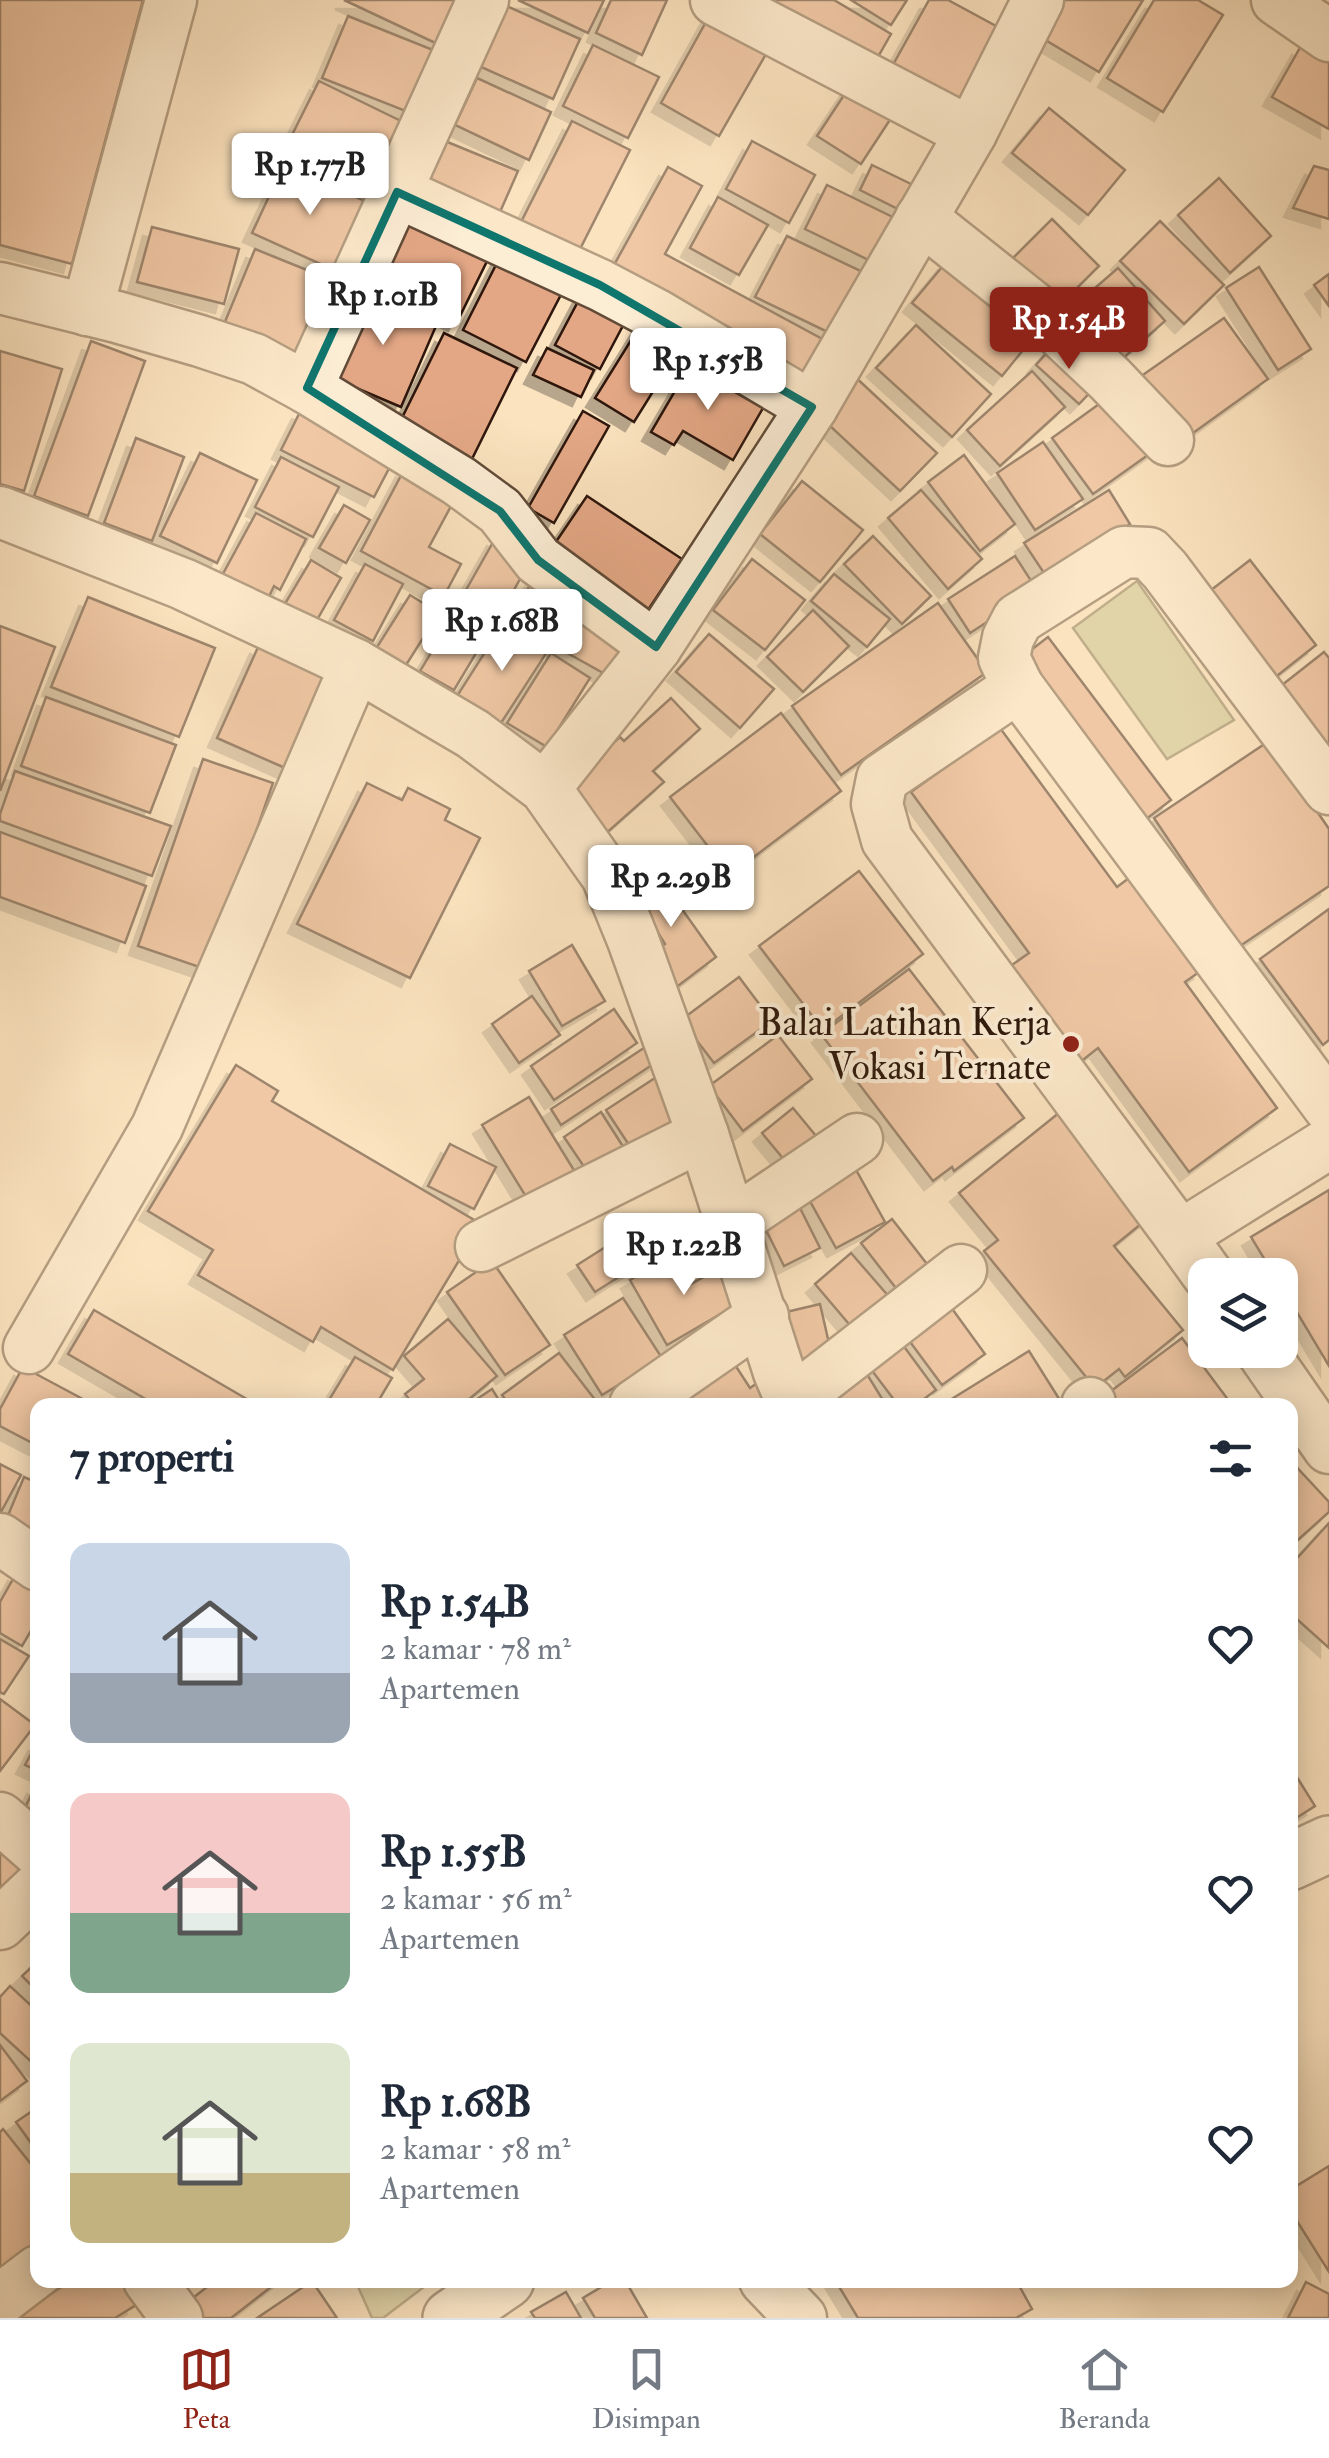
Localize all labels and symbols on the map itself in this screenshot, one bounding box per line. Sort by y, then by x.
pin: Rp 1.77B [207,133,413,218]
pin: Rp 1.01B [280,263,486,348]
pin: Rp 1.54B [966,287,1172,372]
pin: Rp 1.55B [605,328,811,413]
pin: Rp 1.68B [399,589,605,674]
pin: Rp 2.29B [568,845,774,930]
place label: Balai Latihan Kerja Vokasi Ternate [758,999,1051,1091]
marker: Balai Latihan Kerja Vokasi Ternate [1060,1033,1082,1055]
pin: Rp 1.22B [581,1213,787,1298]

